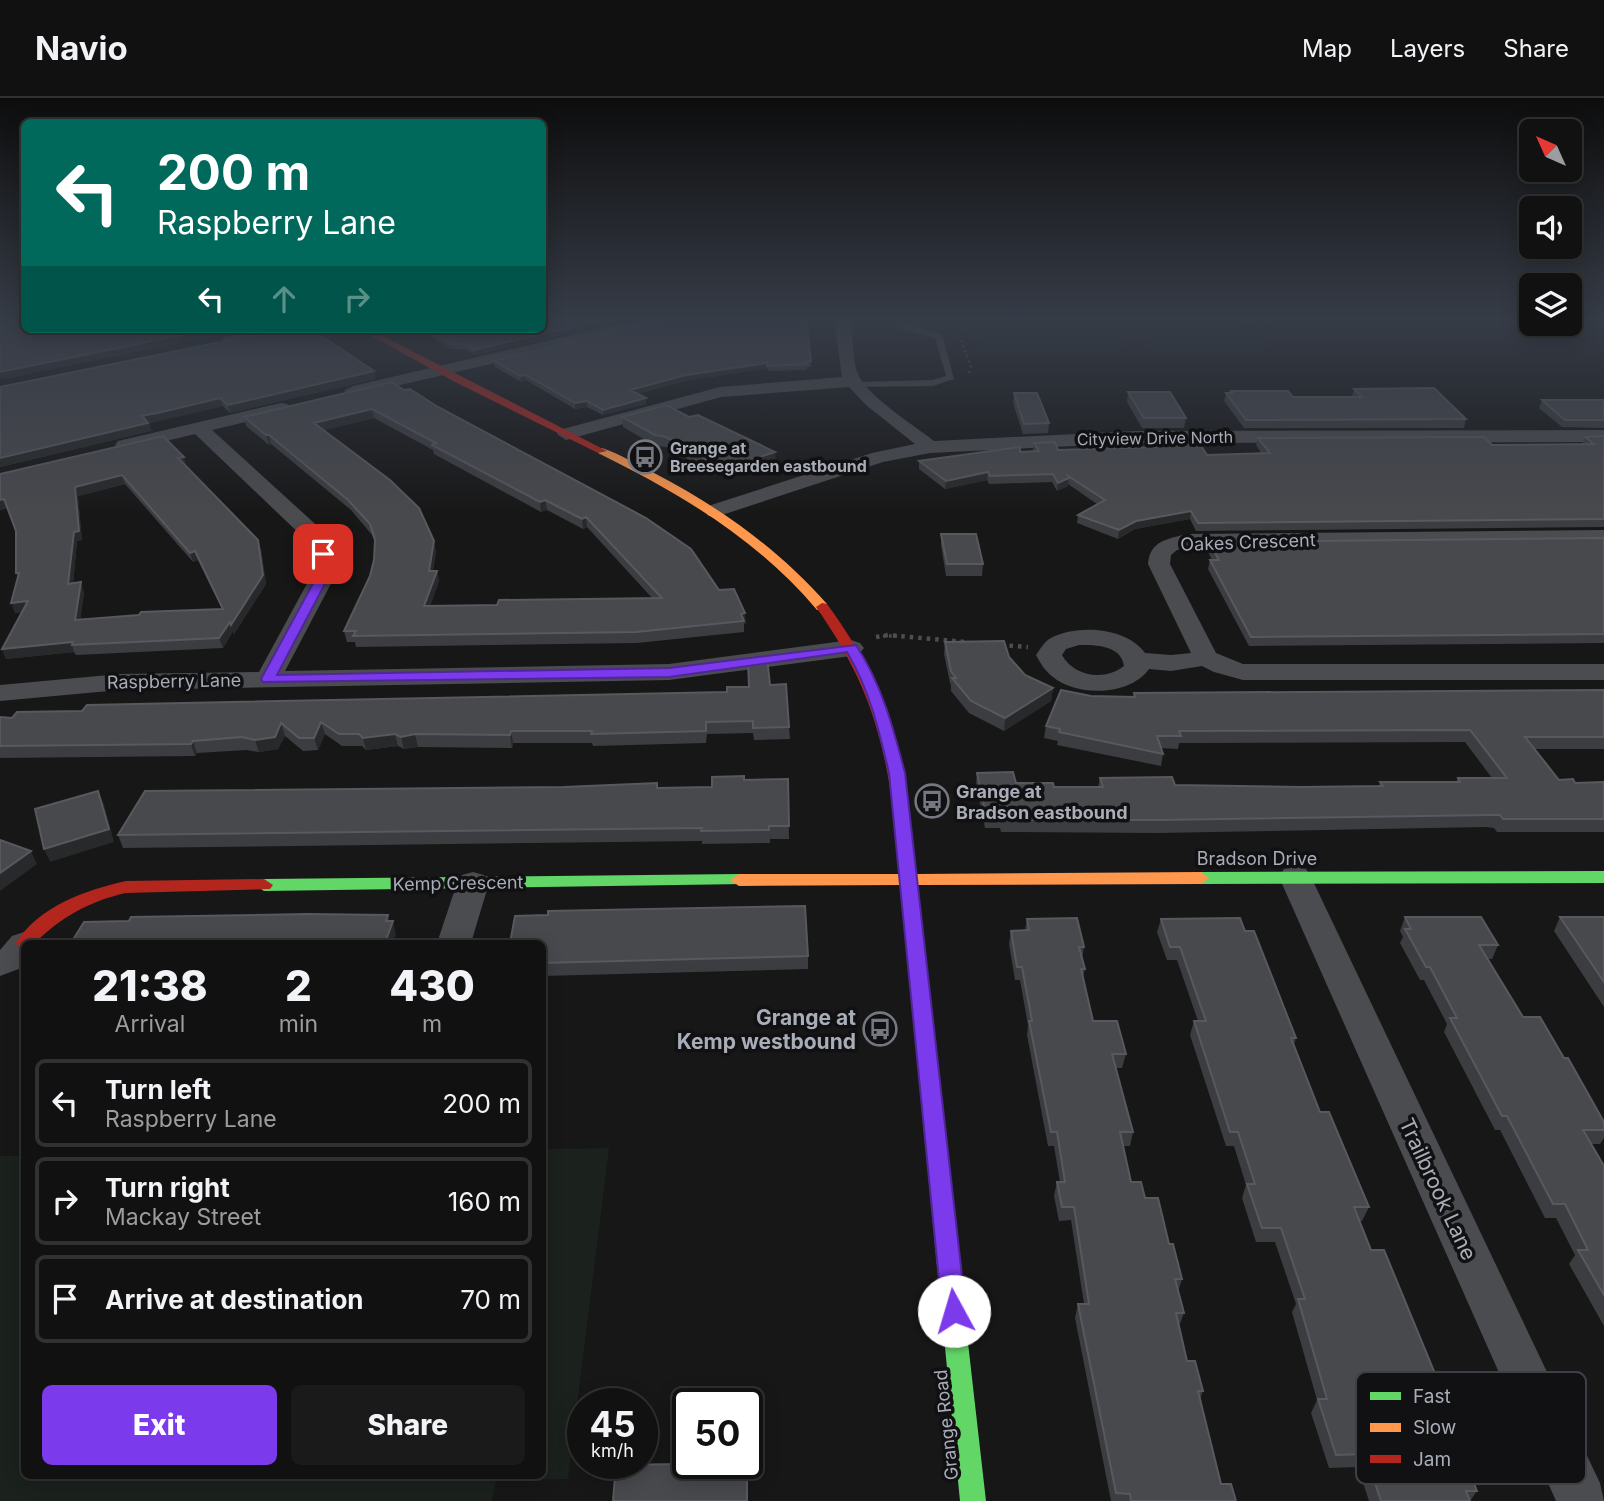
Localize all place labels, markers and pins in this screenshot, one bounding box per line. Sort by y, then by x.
bus stop icon: Grange at Breesegarden eastbound [626,438,664,476]
place label: Grange at Breesegarden eastbound [670,438,867,476]
pin [293,524,353,584]
place label: Grange at Bradson eastbound [956,781,1128,823]
bus stop icon: Grange at Bradson eastbound [913,782,951,820]
place label: Grange at Kemp westbound [677,1005,856,1054]
bus stop icon: Grange at Kemp westbound [861,1010,899,1048]

